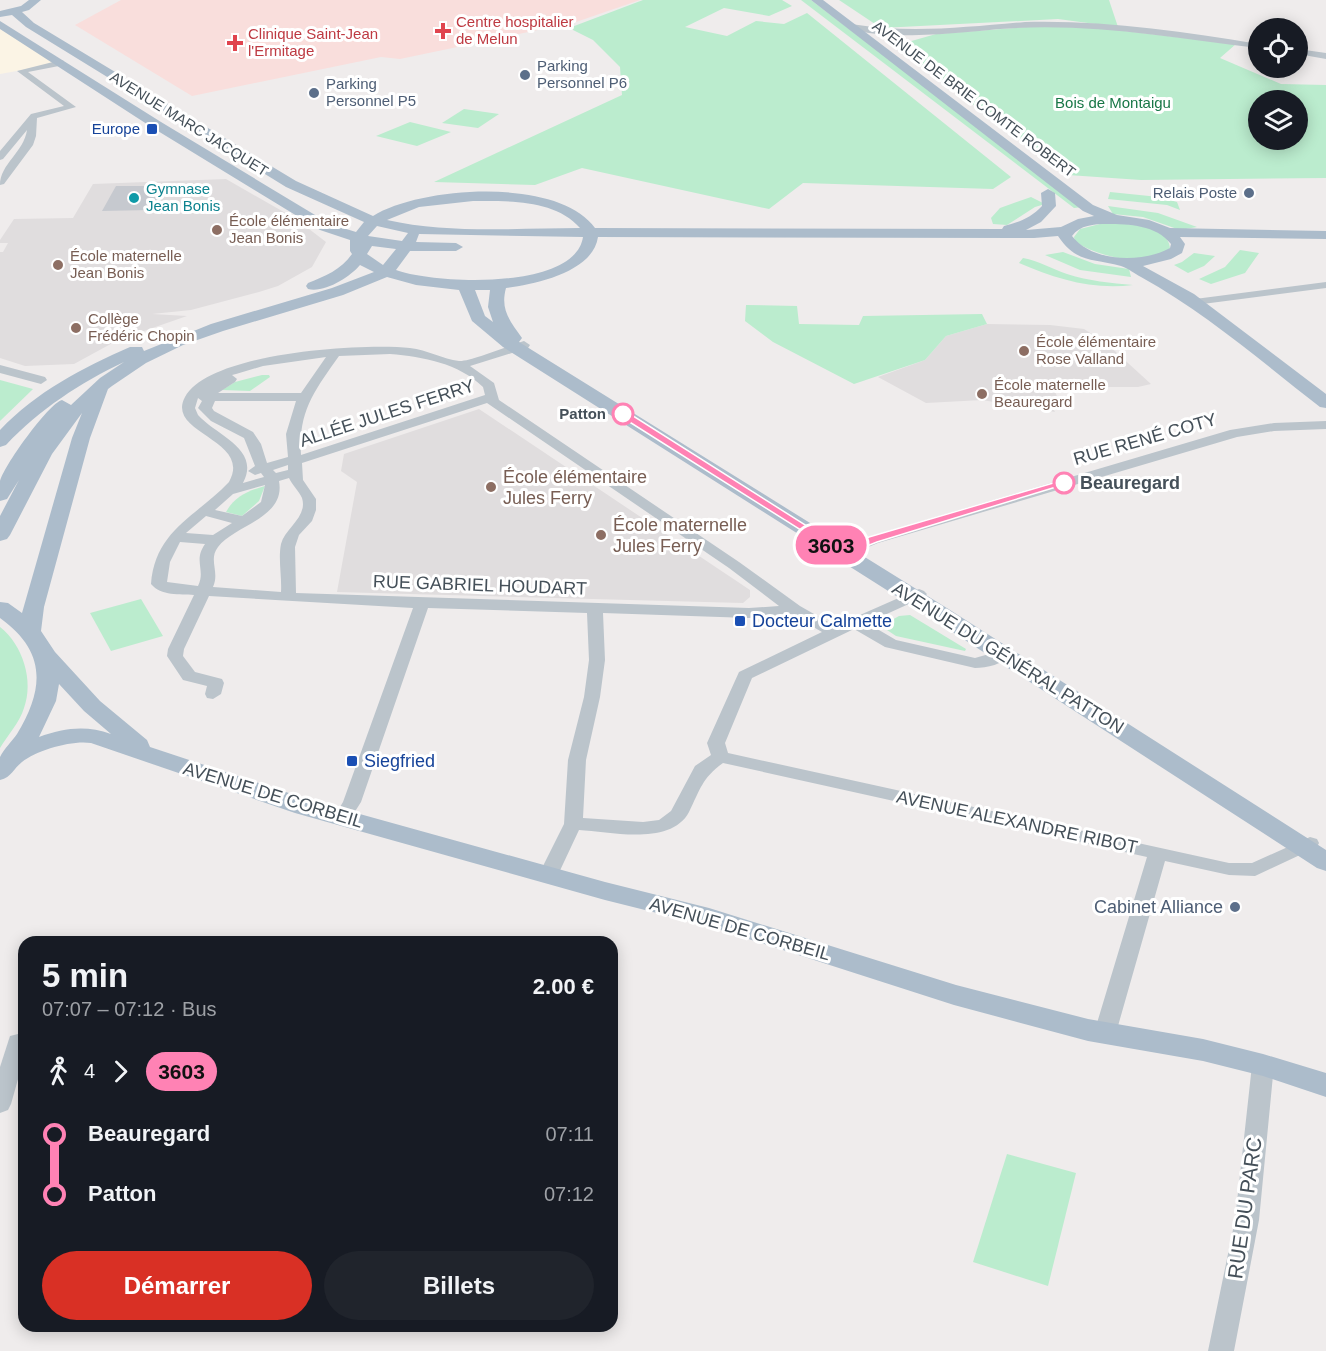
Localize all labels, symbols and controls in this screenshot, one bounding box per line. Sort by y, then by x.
place label: Centre hospitalier de Melun [456,13,574,47]
street label: AVENUE DE BRIE COMTE ROBERT [870,17,1079,180]
map controls [1248,18,1308,150]
button: locate [1248,18,1308,78]
marker: Centre hospitalier de Melun [434,22,452,40]
place label: Clinique Saint-Jean l'Ermitage [248,25,378,59]
marker: Clinique Saint-Jean l'Ermitage [226,34,244,52]
place label: Parking Personnel P6 [537,57,627,91]
street label: AVENUE MARC JACQUET [107,68,271,179]
marker: Parking Personnel P6 [518,68,532,82]
place label: Parking Personnel P5 [326,75,416,109]
marker: Parking Personnel P5 [307,86,321,100]
button: layers [1248,90,1308,150]
park label: Bois de Montaigu [1055,94,1171,111]
place label: Europe [92,120,140,137]
marker: Europe [145,122,159,136]
place label: Gymnase Jean Bonis [146,180,220,214]
place label: Relais Poste [1153,184,1237,201]
marker: Relais Poste [1242,186,1256,200]
marker: Gymnase Jean Bonis [127,191,141,205]
place label: École élémentaire Jean Bonis [229,212,349,246]
marker: École élémentaire Jean Bonis [210,223,224,237]
place label: École maternelle Jean Bonis [70,247,182,281]
marker: École maternelle Jean Bonis [51,258,65,272]
place label: Collège Frédéric Chopin [88,310,195,344]
marker: Collège Frédéric Chopin [69,321,83,335]
place label: École élémentaire Rose Valland [1036,333,1156,367]
marker: École élémentaire Rose Valland [1017,344,1031,358]
street label: ALLÉE JULES FERRY [297,375,477,451]
place label: École maternelle Beauregard [994,376,1106,410]
marker: École maternelle Beauregard [975,387,989,401]
marker: Patton [612,403,634,425]
place label: Patton [559,405,606,422]
street label: RUE RENÉ COTY [1071,409,1219,469]
place label: École élémentaire Jules Ferry [503,467,647,508]
marker: Beauregard [1053,472,1075,494]
place label: Beauregard [1080,473,1180,493]
marker: École élémentaire Jules Ferry [484,480,498,494]
place label: École maternelle Jules Ferry [613,515,747,556]
line badge: 3603 [789,526,873,564]
marker: École maternelle Jules Ferry [594,528,608,542]
text: 3603 [808,534,854,557]
street label: RUE GABRIEL HOUDART [373,571,587,599]
street label: AVENUE DU GÉNÉRAL PATTON [889,578,1127,738]
place label: Docteur Calmette [752,611,892,631]
marker: Docteur Calmette [733,614,747,628]
place label: Siegfried [364,751,435,771]
marker: Siegfried [345,754,359,768]
street label: AVENUE DE CORBEIL [181,758,365,832]
street label: AVENUE ALEXANDRE RIBOT [895,787,1139,857]
street label: AVENUE DE CORBEIL [648,894,832,964]
place label: Cabinet Alliance [1094,897,1223,917]
marker: Cabinet Alliance [1228,900,1242,914]
text: 5 min [42,957,128,994]
text: 2.00 € [533,974,594,999]
text: 07:07 – 07:12 · Bus [42,998,217,1020]
icon: walk [42,1055,75,1088]
icon: forward [104,1055,137,1088]
text: 4 [84,1060,95,1082]
text: 3603 [158,1060,205,1083]
text: Beauregard [88,1121,210,1146]
text: 07:11 [545,1123,594,1145]
street label: RUE DU PARC [1223,1135,1266,1280]
text: Patton [88,1181,156,1206]
text: 07:12 [544,1183,594,1205]
button: Démarrer [42,1251,312,1320]
button: Billets [324,1251,594,1320]

